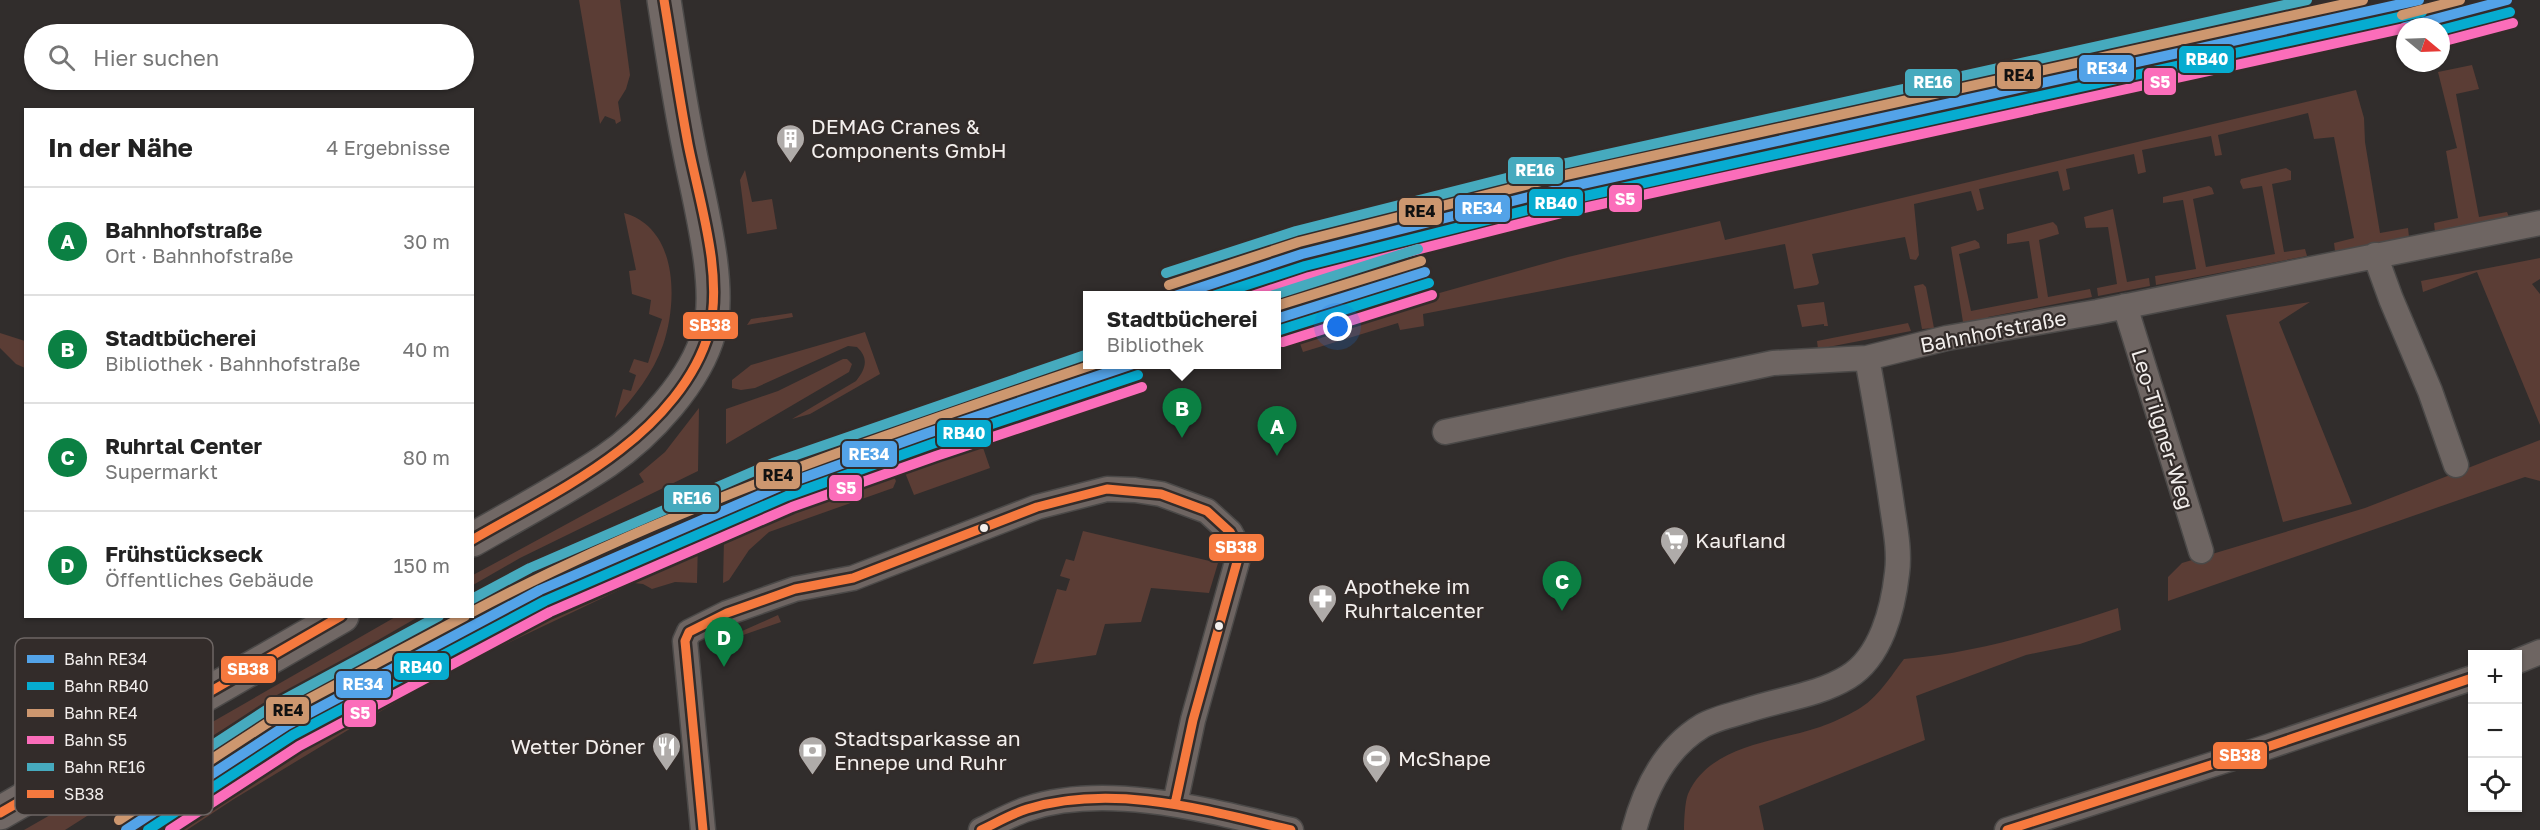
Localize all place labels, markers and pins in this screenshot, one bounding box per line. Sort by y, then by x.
place label: DEMAG Cranes & Components GmbH [811,113,1007,163]
building icon: DEMAG Cranes & Components GmbH [774,122,806,164]
pin: B [1162,388,1202,438]
pin: A [1258,406,1296,456]
unlabelled marker [978,522,990,534]
supermarket icon: Kaufland [1658,524,1690,566]
place label: Kaufland [1695,527,1786,553]
pin: C [1542,562,1582,611]
place label: Apotheke im Ruhrtalcenter [1344,573,1484,623]
pharmacy icon: Apotheke im Ruhrtalcenter [1307,582,1339,624]
pin: D [704,618,744,667]
unlabelled marker [1213,620,1225,632]
place label: Stadtsparkasse an Ennepe und Ruhr [834,725,1021,775]
restaurant icon: Wetter Döner [650,730,682,772]
place label: Wetter Döner [511,733,645,759]
bank icon: Stadtsparkasse an Ennepe und Ruhr [797,734,829,776]
sports icon: McShape [1361,742,1393,784]
place label: McShape [1398,745,1491,771]

